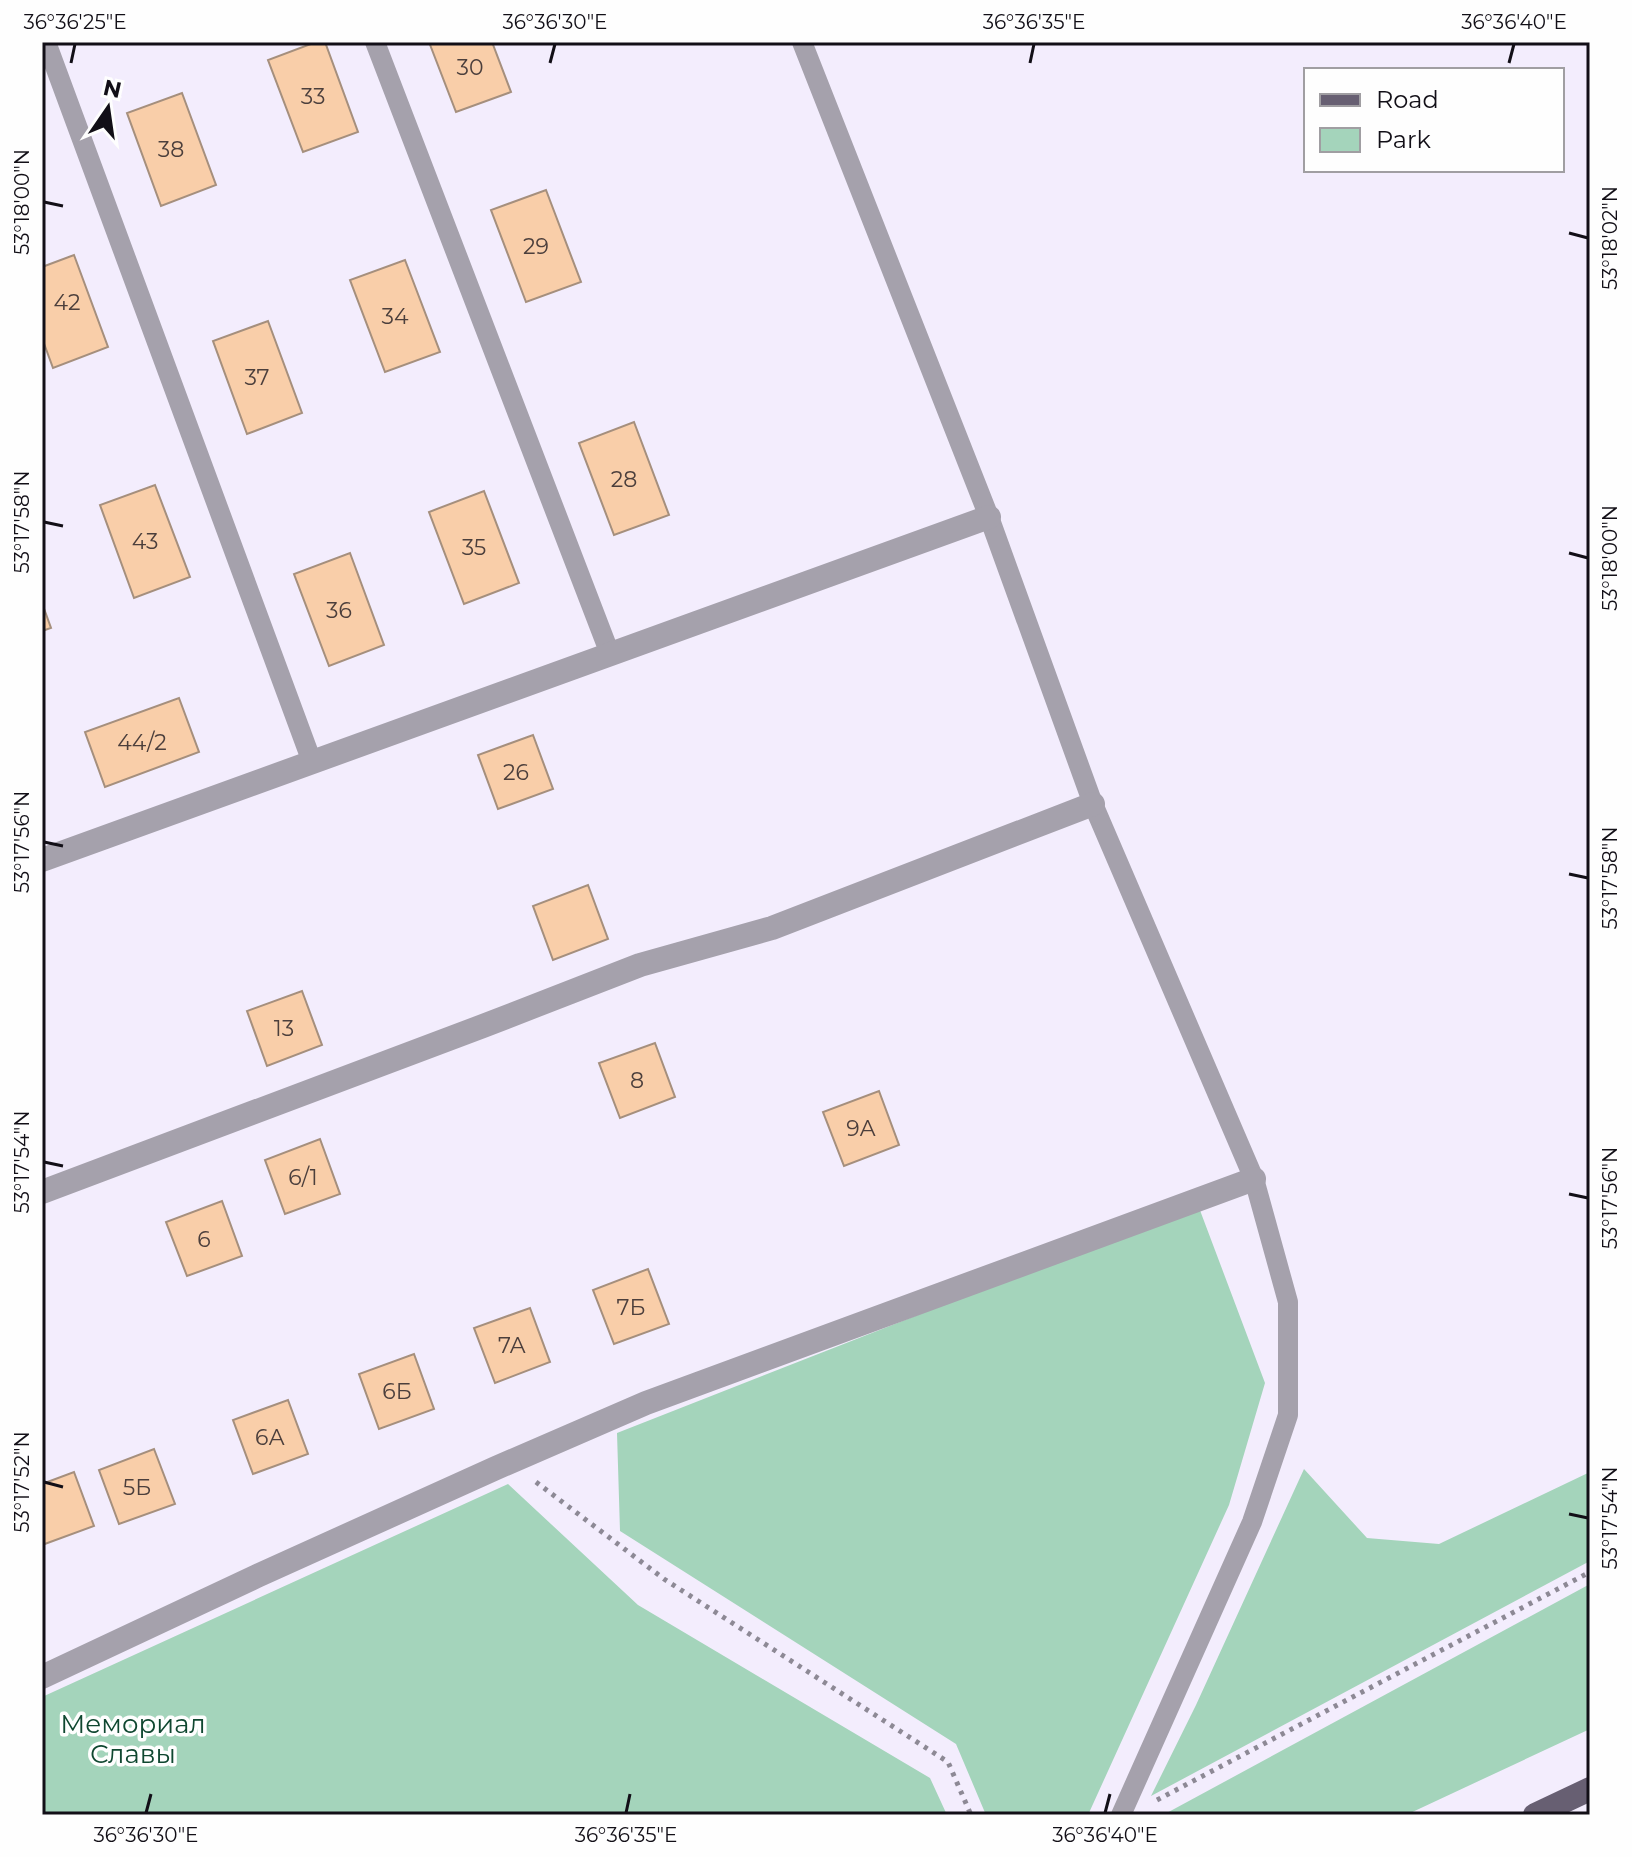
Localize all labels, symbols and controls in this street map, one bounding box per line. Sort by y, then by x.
text: 36°36'25"E [23,10,127,34]
text: 36°36'30"E [503,10,607,34]
text: 36°36'35"E [983,10,1085,34]
text: 36°36'40"E [1461,10,1567,34]
house number: 30 [457,54,483,81]
north arrow [68,68,148,148]
legend [1304,68,1564,172]
text: N [101,74,124,104]
house number: 33 [301,83,325,110]
text: Road [1376,85,1439,114]
text: Park [1376,125,1431,154]
house number: 38 [158,136,184,163]
text: 53°18'00"N [10,149,34,255]
text: 53°18'02"N [1598,186,1622,290]
house number: 29 [523,233,549,260]
house number: 42 [54,289,81,316]
house number: 34 [382,303,409,330]
house number: 37 [244,364,270,391]
house number: 28 [611,466,637,493]
text: 53°17'58"N [10,470,34,574]
text: 53°18'00"N [1598,505,1622,611]
house number: 43 [132,528,158,555]
house number: 35 [462,534,486,561]
house number: 36 [326,597,352,624]
house number: 44/2 [117,729,167,756]
house number: 26 [503,759,529,786]
text: 53°17'56"N [10,791,34,893]
text: 53°17'58"N [1598,826,1622,930]
house number: 13 [274,1015,294,1042]
house number: 8 [630,1067,644,1094]
text: 53°17'54"N [10,1111,34,1213]
house number: 9А [846,1115,876,1142]
text: 53°17'56"N [1598,1147,1622,1249]
house number: 6/1 [288,1164,318,1191]
house number: 6 [197,1226,211,1253]
house number: 7Б [617,1294,645,1321]
house number: 7А [498,1332,527,1359]
house number: 6Б [382,1378,412,1405]
house number: 6А [255,1424,286,1451]
text: 53°17'52"N [10,1431,34,1533]
text: 53°17'54"N [1598,1467,1622,1569]
house number: 5Б [123,1474,151,1501]
park label: Мемориал Славы [60,1708,206,1770]
text: 36°36'30"E [94,1823,198,1847]
text: 36°36'35"E [575,1823,677,1847]
text: 36°36'40"E [1052,1823,1158,1847]

